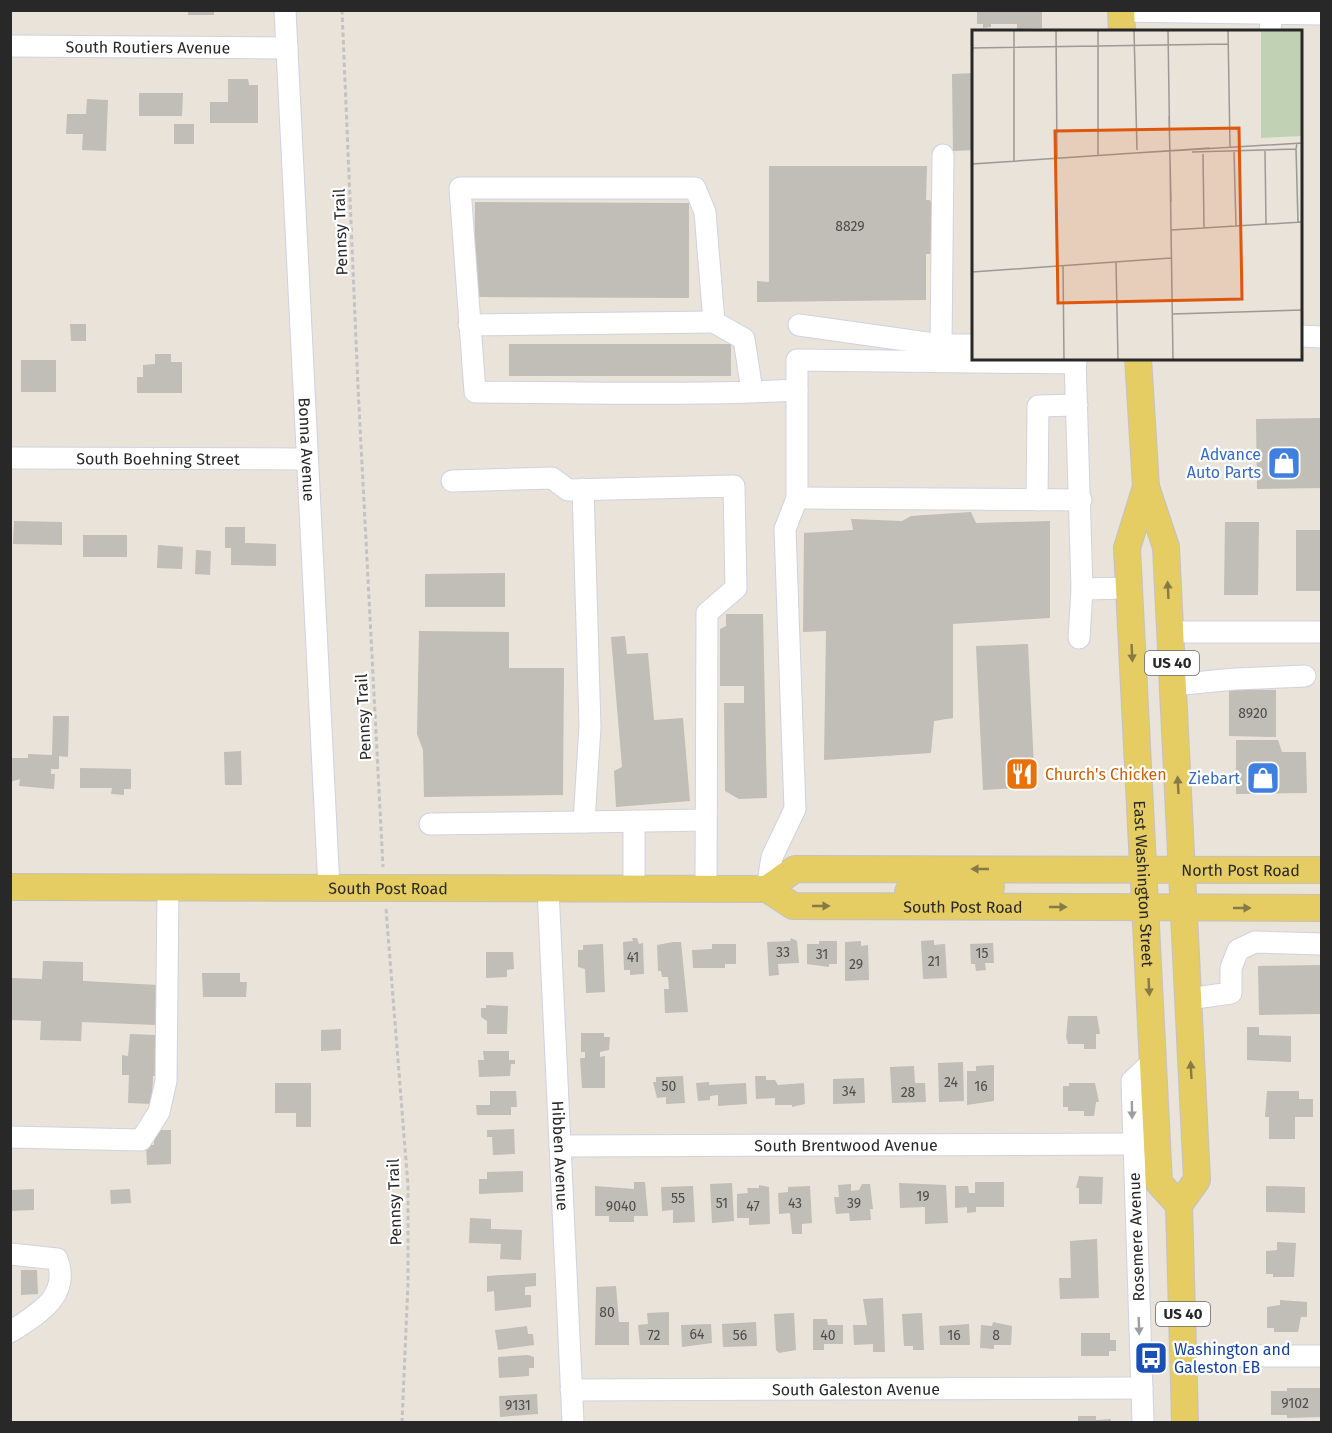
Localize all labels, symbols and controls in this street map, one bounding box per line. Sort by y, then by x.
inset map [972,30,1302,360]
street label: South Routiers Avenue [66,37,230,58]
street label: Pennsy Trail [329,188,352,276]
house number: 8829 [835,218,865,235]
street label: Bonna Avenue [294,397,319,502]
place label: Advance Auto Parts [1187,445,1261,482]
shop icon: Advance Auto Parts [1266,445,1302,481]
street label: South Boehning Street [76,449,240,469]
one-way arrow [1163,581,1173,600]
one-way arrow [1128,643,1137,662]
road number: US 40 [1145,651,1199,675]
street label: Pennsy Trail [352,673,375,761]
house number: 8920 [1238,705,1268,722]
restaurant icon: Church's Chicken [1004,756,1040,792]
shop icon: Ziebart [1245,760,1281,796]
place label: Church's Chicken [1045,765,1167,784]
place label: Ziebart [1188,769,1240,788]
one-way arrow [1173,776,1182,795]
street label: East Washington Street [1130,800,1157,968]
street label: North Post Road [1181,861,1300,880]
one-way arrow [971,864,990,874]
street label: South Post Road [328,879,448,898]
street label: South Post Road [903,897,1023,917]
one-way arrow [811,901,830,911]
one-way arrow [1048,902,1067,912]
one-way arrow [1232,903,1251,913]
house number: 33 [776,944,790,961]
house number: 15 [975,945,989,962]
house number: 31 [816,946,828,963]
house number: 41 [627,949,639,966]
house number: 21 [928,953,940,970]
house number: 29 [849,956,863,973]
one-way arrow [1145,977,1154,996]
one-way arrow [1187,1060,1196,1079]
house number: 24 [944,1074,959,1091]
house number: 50 [662,1078,677,1095]
house number: 16 [974,1078,988,1095]
house number: 34 [842,1083,857,1100]
house number: 28 [901,1084,916,1101]
street label: Hibben Avenue [548,1100,572,1211]
one-way arrow [1127,1101,1137,1120]
street label: South Brentwood Avenue [754,1136,938,1155]
street label: Pennsy Trail [383,1158,406,1246]
street label: Rosemere Avenue [1125,1172,1148,1302]
house number: 19 [916,1188,930,1205]
house number: 55 [671,1190,685,1207]
house number: 51 [716,1195,728,1212]
house number: 43 [788,1195,802,1212]
house number: 39 [847,1195,861,1212]
house number: 9040 [606,1198,636,1215]
house number: 47 [746,1198,760,1215]
road number: US 40 [1156,1302,1210,1326]
house number: 80 [599,1304,615,1321]
one-way arrow [1135,1316,1144,1335]
house number: 64 [690,1326,705,1343]
house number: 72 [648,1327,661,1344]
house number: 56 [733,1327,747,1344]
house number: 40 [820,1327,836,1344]
house number: 16 [947,1327,961,1344]
house number: 8 [992,1327,1000,1344]
bus stop icon: Washington and Galeston EB [1133,1340,1169,1376]
place label: Washington and Galeston EB [1174,1340,1290,1377]
street label: South Galeston Avenue [772,1380,940,1399]
house number: 9102 [1281,1395,1309,1412]
house number: 9131 [505,1397,531,1414]

